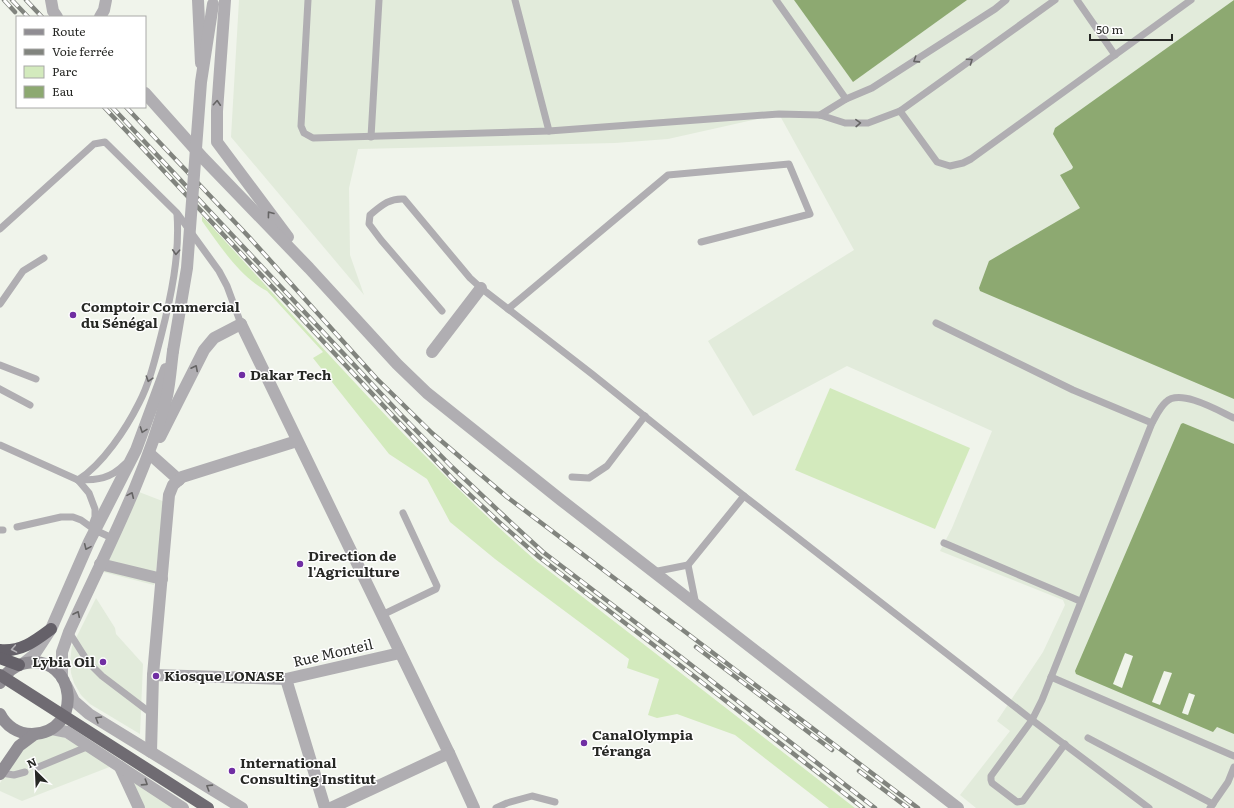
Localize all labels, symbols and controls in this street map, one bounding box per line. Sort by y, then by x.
legend [16,16,146,108]
scale bar [1090,16,1172,42]
text: 50 m [1096,20,1123,38]
text: Route [52,22,86,40]
text: Voie ferrée [52,42,114,60]
one-way arrow [913,56,920,63]
one-way arrow [965,59,972,66]
text: Parc [52,62,77,80]
text: Eau [52,82,74,100]
one-way arrow [213,100,222,106]
one-way arrow [855,119,861,127]
one-way arrow [268,211,275,218]
one-way arrow [172,249,181,255]
place label: Comptoir Commercial du Sénégal [81,296,240,332]
marker: Comptoir Commercial du Sénégal [68,310,78,320]
one-way arrow [190,364,198,372]
place label: Dakar Tech [250,364,332,384]
marker: Dakar Tech [237,370,247,380]
one-way arrow [145,375,154,382]
one-way arrow [140,426,148,433]
one-way arrow [126,492,134,500]
one-way arrow [84,542,92,550]
place label: Direction de l'Agriculture [308,545,400,581]
marker: Direction de l'Agriculture [295,559,305,569]
one-way arrow [72,610,80,618]
street label: Rue Monteil [291,633,375,671]
one-way arrow [11,644,17,653]
place label: Lybia Oil [32,651,95,671]
marker: Lybia Oil [98,657,108,667]
place label: Kiosque LONASE [164,665,284,685]
marker: Kiosque LONASE [151,671,161,681]
one-way arrow [95,717,102,724]
place label: CanalOlympia Téranga [592,724,694,760]
marker: CanalOlympia Téranga [579,738,589,748]
north arrow [16,752,56,792]
place label: International Consulting Institut [240,752,377,788]
text: N [24,753,39,771]
marker: International Consulting Institut [227,766,237,776]
one-way arrow [141,778,148,786]
one-way arrow [206,785,213,792]

